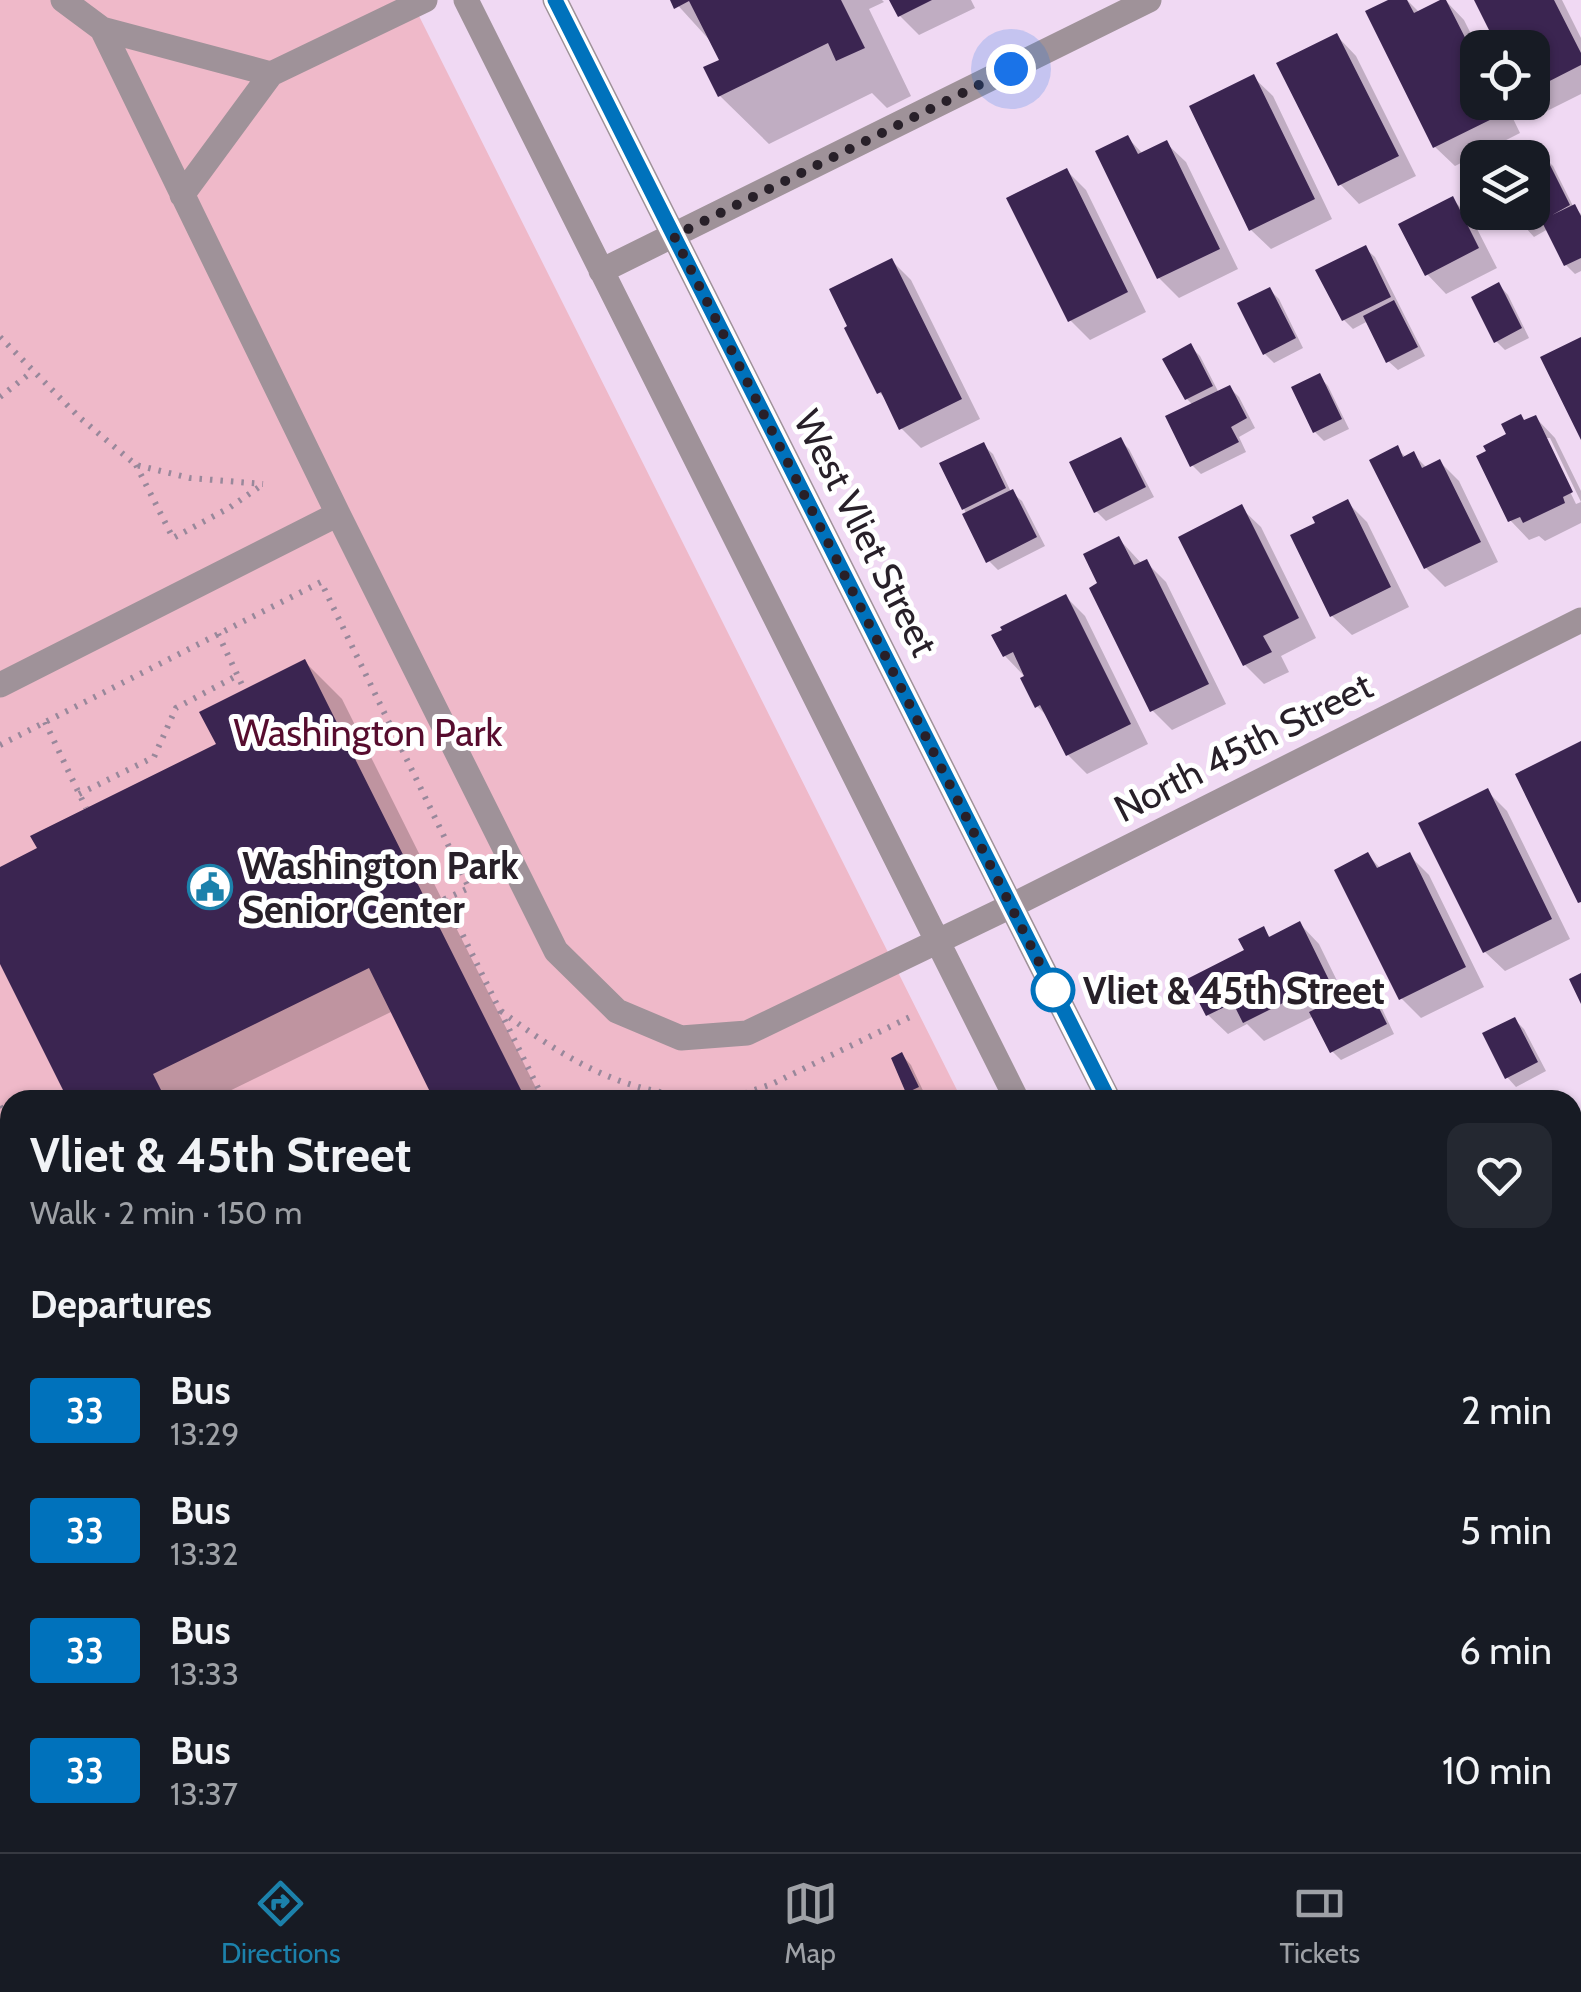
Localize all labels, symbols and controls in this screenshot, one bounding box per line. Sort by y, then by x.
map controls [1460,30,1550,230]
button: locate [1460,30,1550,120]
your location [986,44,1036,94]
button: layers [1460,140,1550,230]
street label: West Vliet Street [784,402,948,664]
street label: North 45th Street [1106,662,1380,832]
park label: Washington Park [233,709,503,756]
place label: Washington Park Senior Center [242,842,519,933]
public building icon: Washington Park Senior Center [187,864,233,910]
place label: Vliet & 45th Street [1083,967,1385,1014]
marker: Vliet & 45th Street [1032,969,1074,1011]
button: heart [1447,1123,1552,1228]
text: Vliet & 45th Street [30,1126,411,1184]
text: Walk · 2 min · 150 m [30,1193,302,1232]
text: Departures [30,1281,212,1328]
text: Bus [170,1367,231,1414]
text: 2 min [1461,1387,1552,1434]
text: 33 [66,1389,104,1432]
text: 13:29 [170,1414,239,1453]
text: Bus [170,1487,231,1534]
text: 5 min [1460,1507,1552,1554]
text: 33 [66,1509,104,1552]
text: 13:32 [170,1534,238,1573]
text: Bus [170,1607,231,1654]
text: 6 min [1459,1627,1552,1674]
text: 33 [66,1629,104,1672]
text: 13:33 [170,1654,239,1693]
text: Bus [170,1727,231,1774]
text: 10 min [1442,1747,1552,1794]
text: 33 [66,1749,104,1792]
text: 13:37 [170,1774,238,1813]
tab: Directions [221,1876,341,1970]
tab: Map [783,1876,838,1970]
tab: Tickets [1279,1876,1360,1970]

